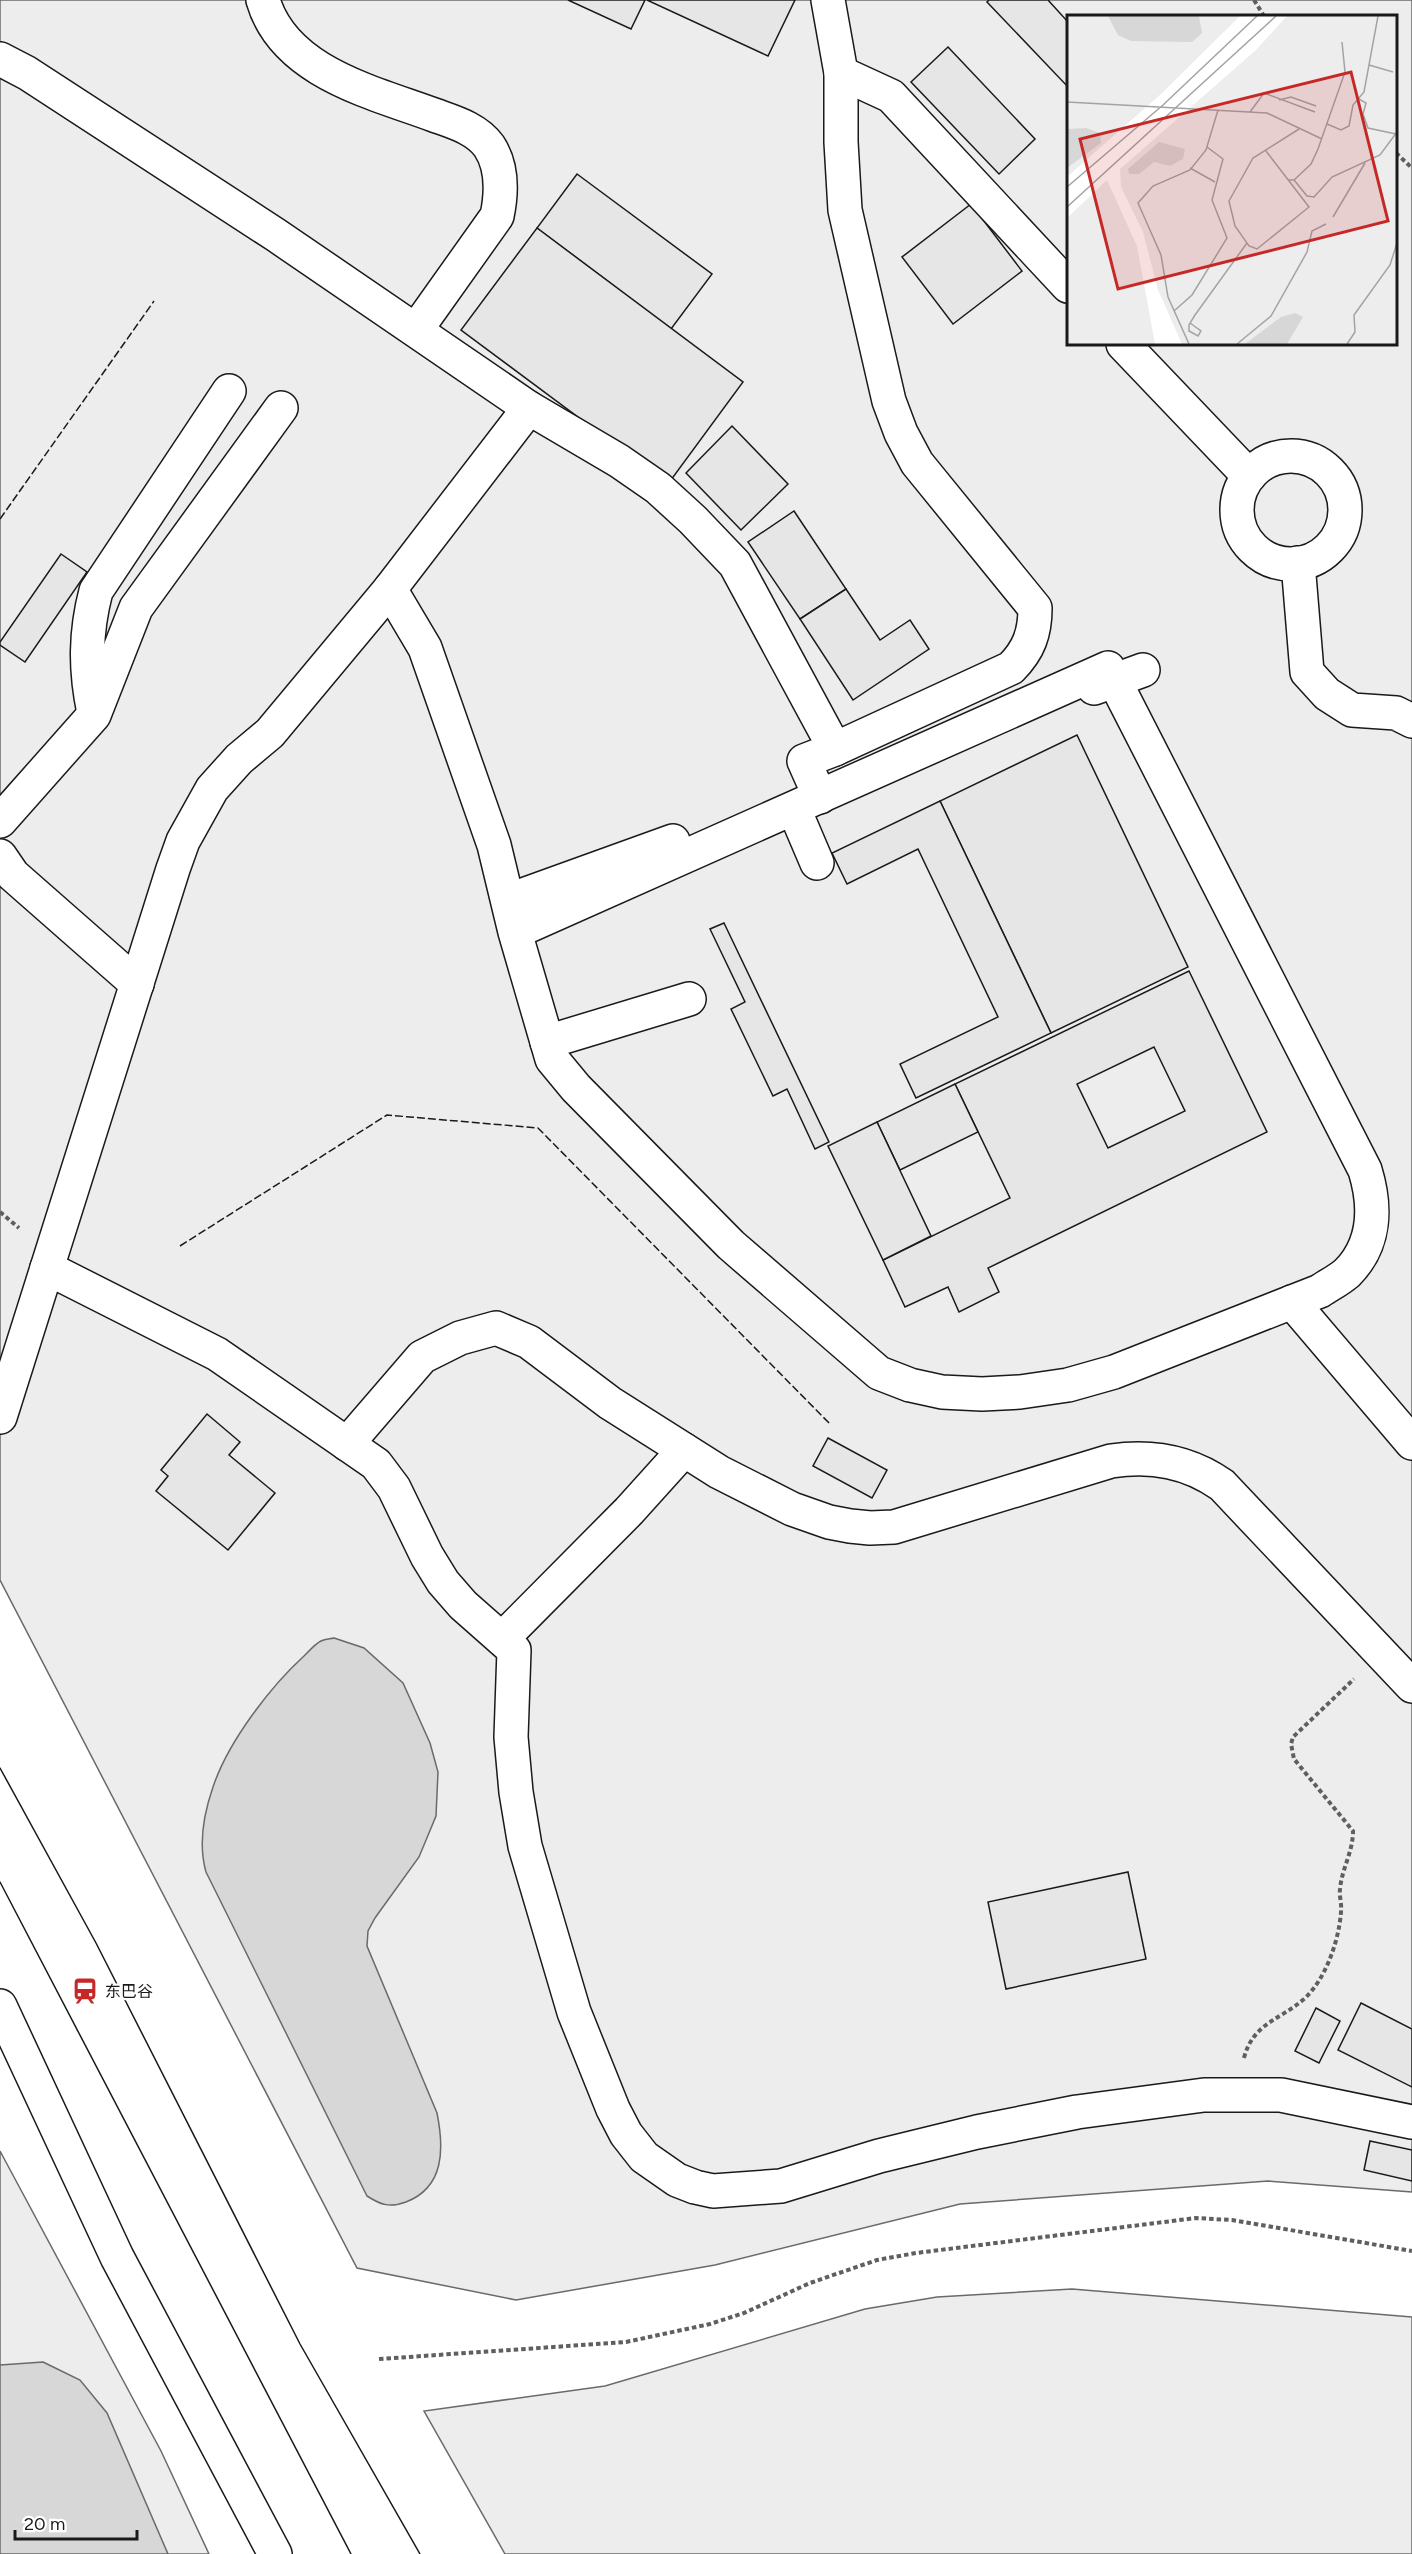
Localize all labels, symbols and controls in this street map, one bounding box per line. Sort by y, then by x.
inset map [1067,15,1397,345]
station icon: 东巴谷 [70,1976,100,2006]
place label: 东巴谷 [105,1982,153,2001]
scale bar [15,2503,136,2541]
text: 20 m [24,2513,65,2535]

